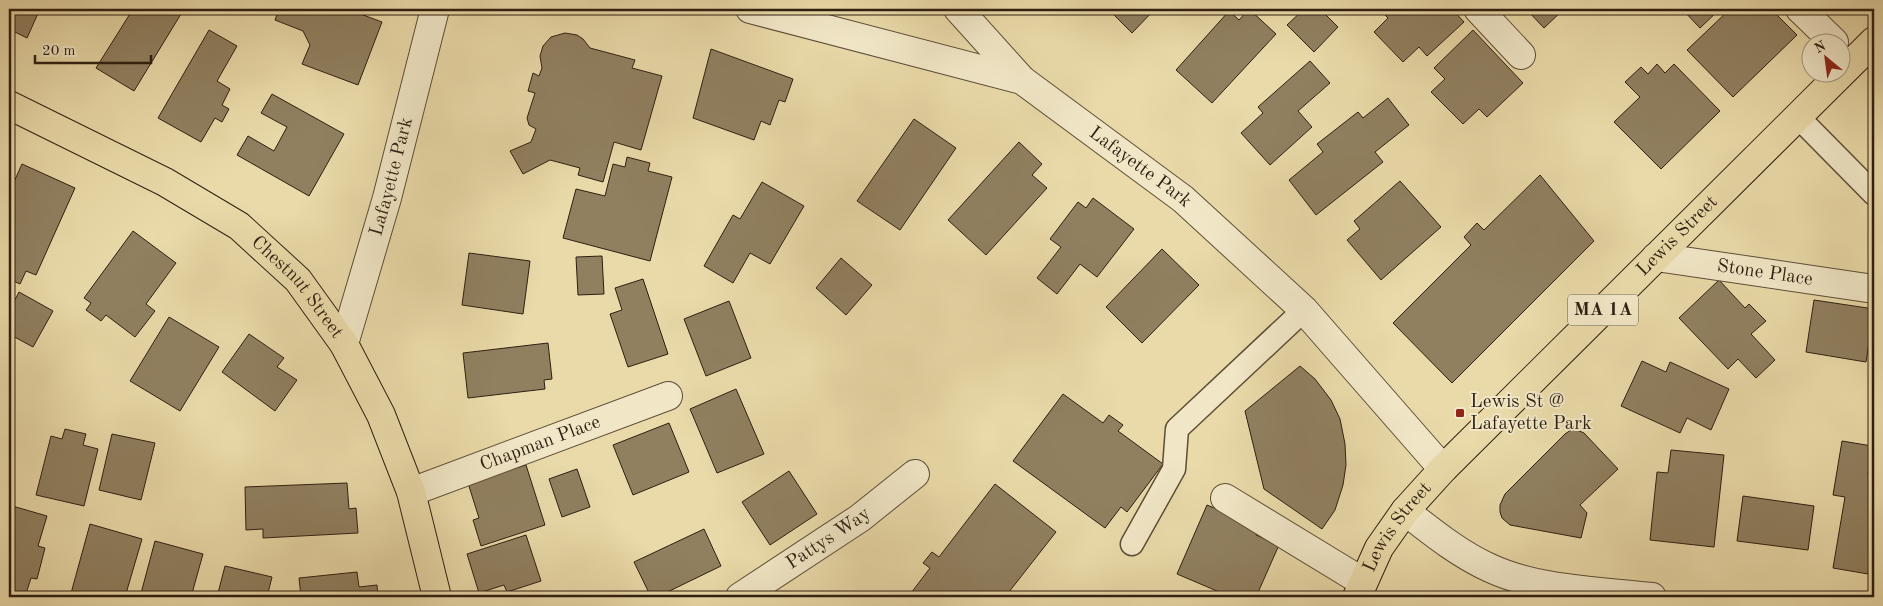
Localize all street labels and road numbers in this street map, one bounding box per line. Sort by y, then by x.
street label: Lafayette Park [367,115,417,238]
street label: Lafayette Park [1085,123,1195,211]
street label: Lewis Street [1633,192,1722,280]
street label: Chestnut Street [247,233,346,342]
street label: Stone Place [1716,257,1814,289]
road number: MA 1A [1568,294,1638,326]
street label: Chapman Place [478,413,603,475]
street label: Lewis Street [1360,479,1435,575]
street label: Pattys Way [783,504,874,573]

